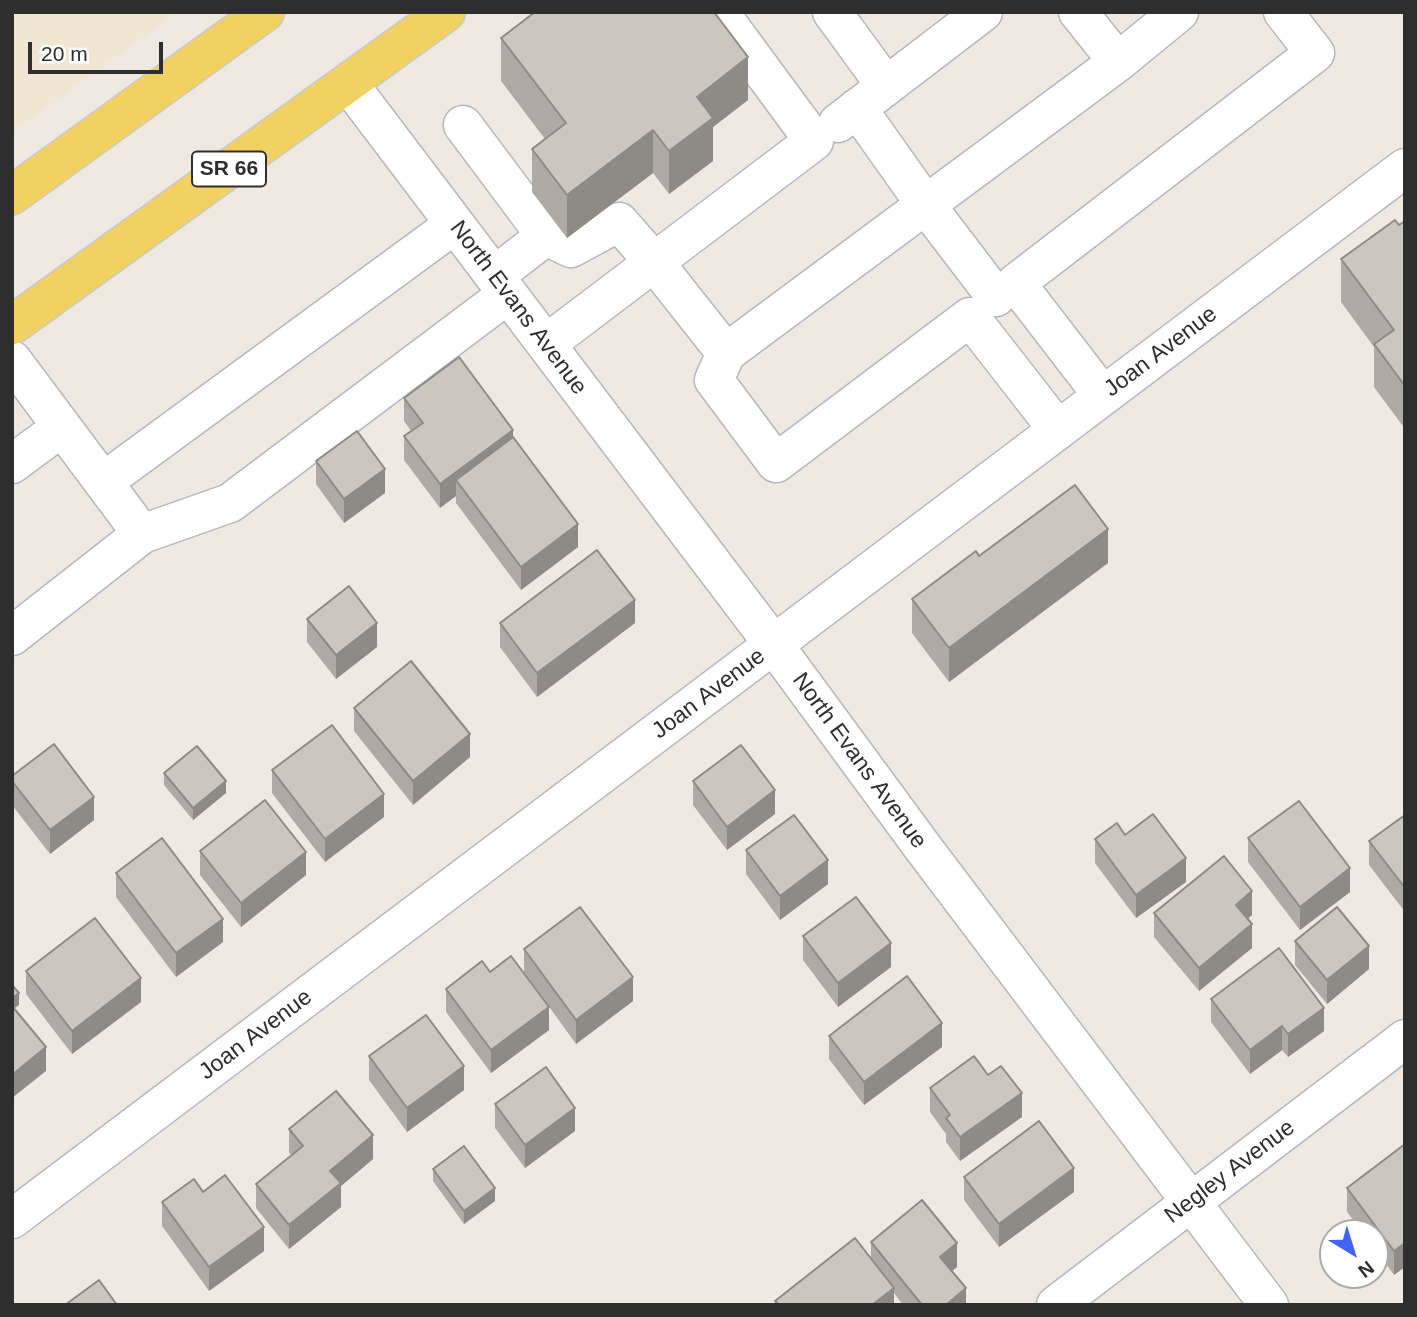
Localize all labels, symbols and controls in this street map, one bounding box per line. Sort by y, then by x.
scale bar [32,28,166,72]
text: 20 m [41,42,88,65]
road number: SR 66 [192,152,266,186]
street label: North Evans Avenue [444,216,592,400]
street label: Joan Avenue [1099,301,1223,403]
street label: Joan Avenue [647,643,771,745]
street label: North Evans Avenue [786,668,932,854]
street label: Joan Avenue [194,984,318,1086]
street label: Negley Avenue [1160,1114,1300,1230]
north arrow [1319,1219,1389,1289]
text: N [1354,1257,1378,1282]

